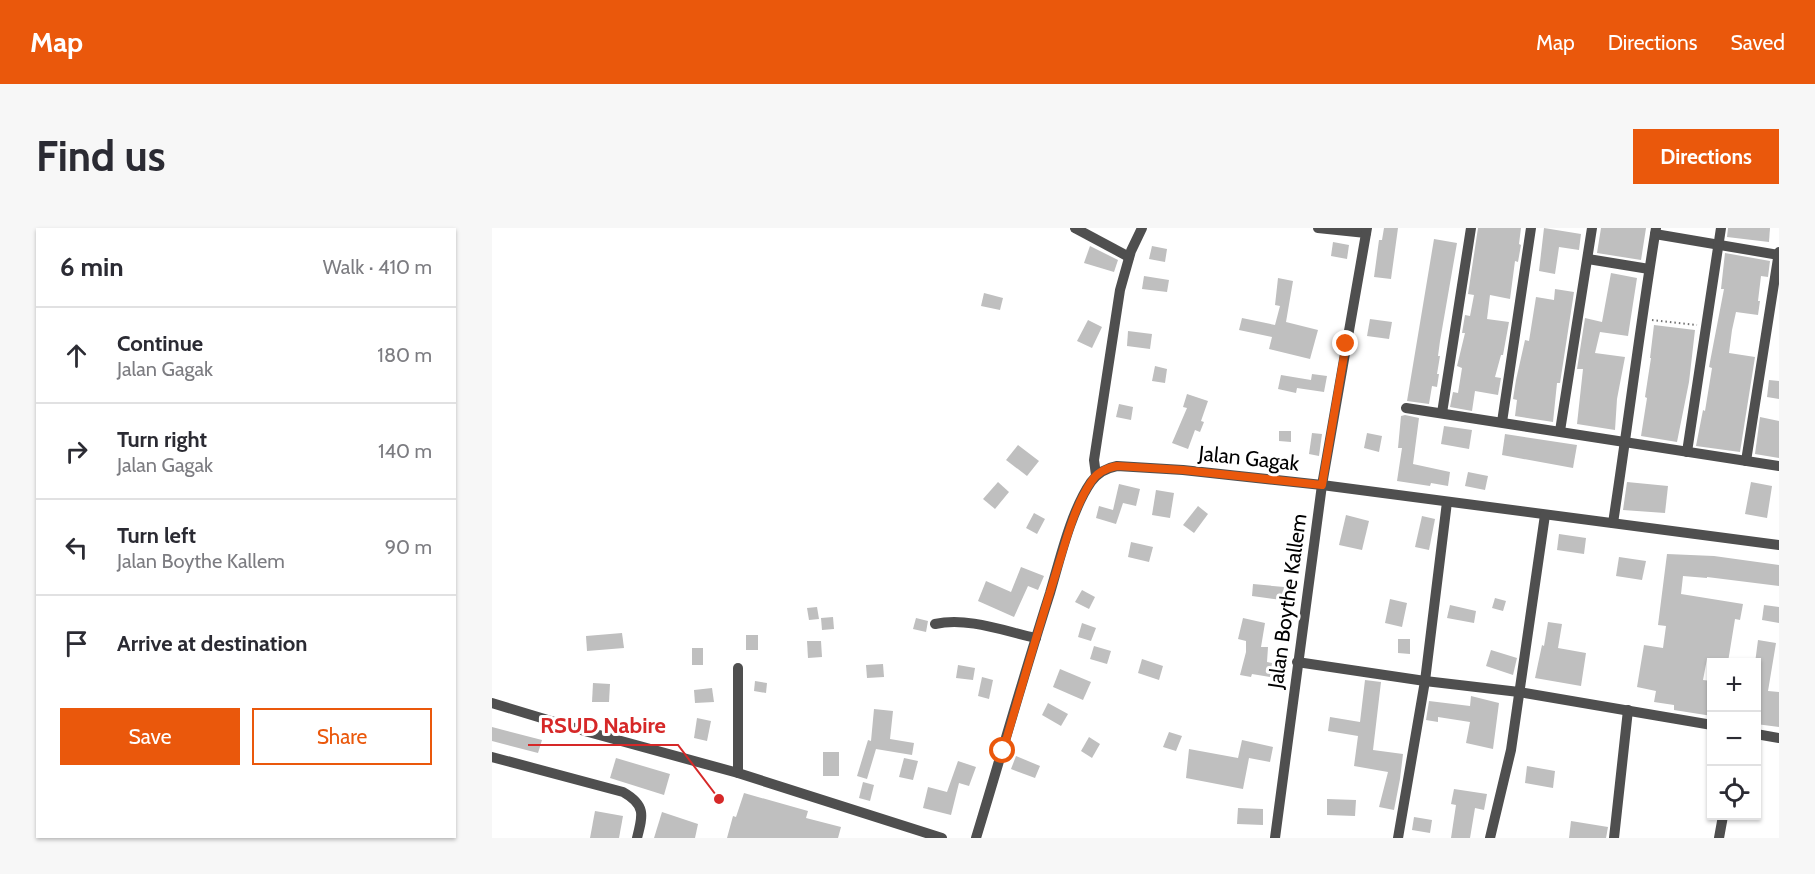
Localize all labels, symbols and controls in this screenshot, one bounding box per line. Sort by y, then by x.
text: Map [30,25,83,59]
text: Map [1536,30,1575,55]
text: Directions [1608,30,1697,55]
text: Saved [1730,30,1785,55]
button: Directions [1633,129,1779,184]
text: Find us [36,130,165,182]
text: 6 min [60,251,124,283]
text: Walk · 410 m [323,255,432,279]
text: Continue [117,330,203,357]
route end [1332,330,1358,356]
icon: ahead [60,339,93,372]
text: 180 m [377,343,432,367]
text: Jalan Gagak [117,357,213,381]
text: Turn right [117,426,207,453]
icon: right [60,435,93,468]
text: 140 m [378,439,432,463]
street label: Jalan Gagak [1197,440,1301,476]
text: Jalan Gagak [117,453,213,477]
street label: Jalan Boythe Kallem [1262,512,1312,691]
text: Turn left [117,522,196,549]
icon: left [60,531,93,564]
text: 90 m [385,535,432,559]
text: Jalan Boythe Kallem [117,549,285,573]
icon: arrive [60,627,93,660]
text: Arrive at destination [117,630,307,657]
map controls [1707,658,1761,820]
button: + [1707,658,1761,712]
callout: RSUD Nabire [528,705,678,745]
button: Save [60,708,240,765]
button: Share [252,708,432,765]
text: RSUD Nabire [540,712,666,739]
button: − [1707,712,1761,766]
route start [989,737,1015,763]
button: locate [1707,766,1761,820]

